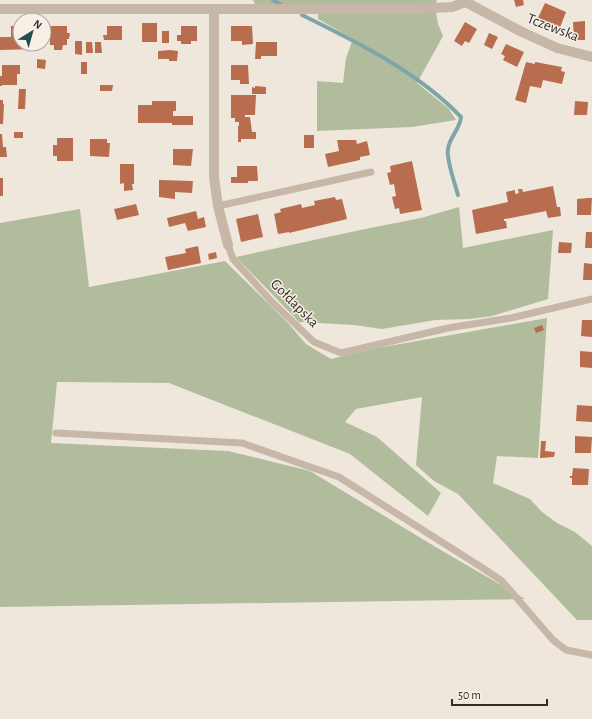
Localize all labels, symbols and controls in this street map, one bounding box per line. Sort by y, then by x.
street label: Tczewska [525,11,581,44]
north arrow [12,12,52,52]
text: N [31,18,44,31]
street label: Gołdapska [268,276,322,330]
scale bar [452,681,547,707]
text: 50 m [458,689,481,701]

